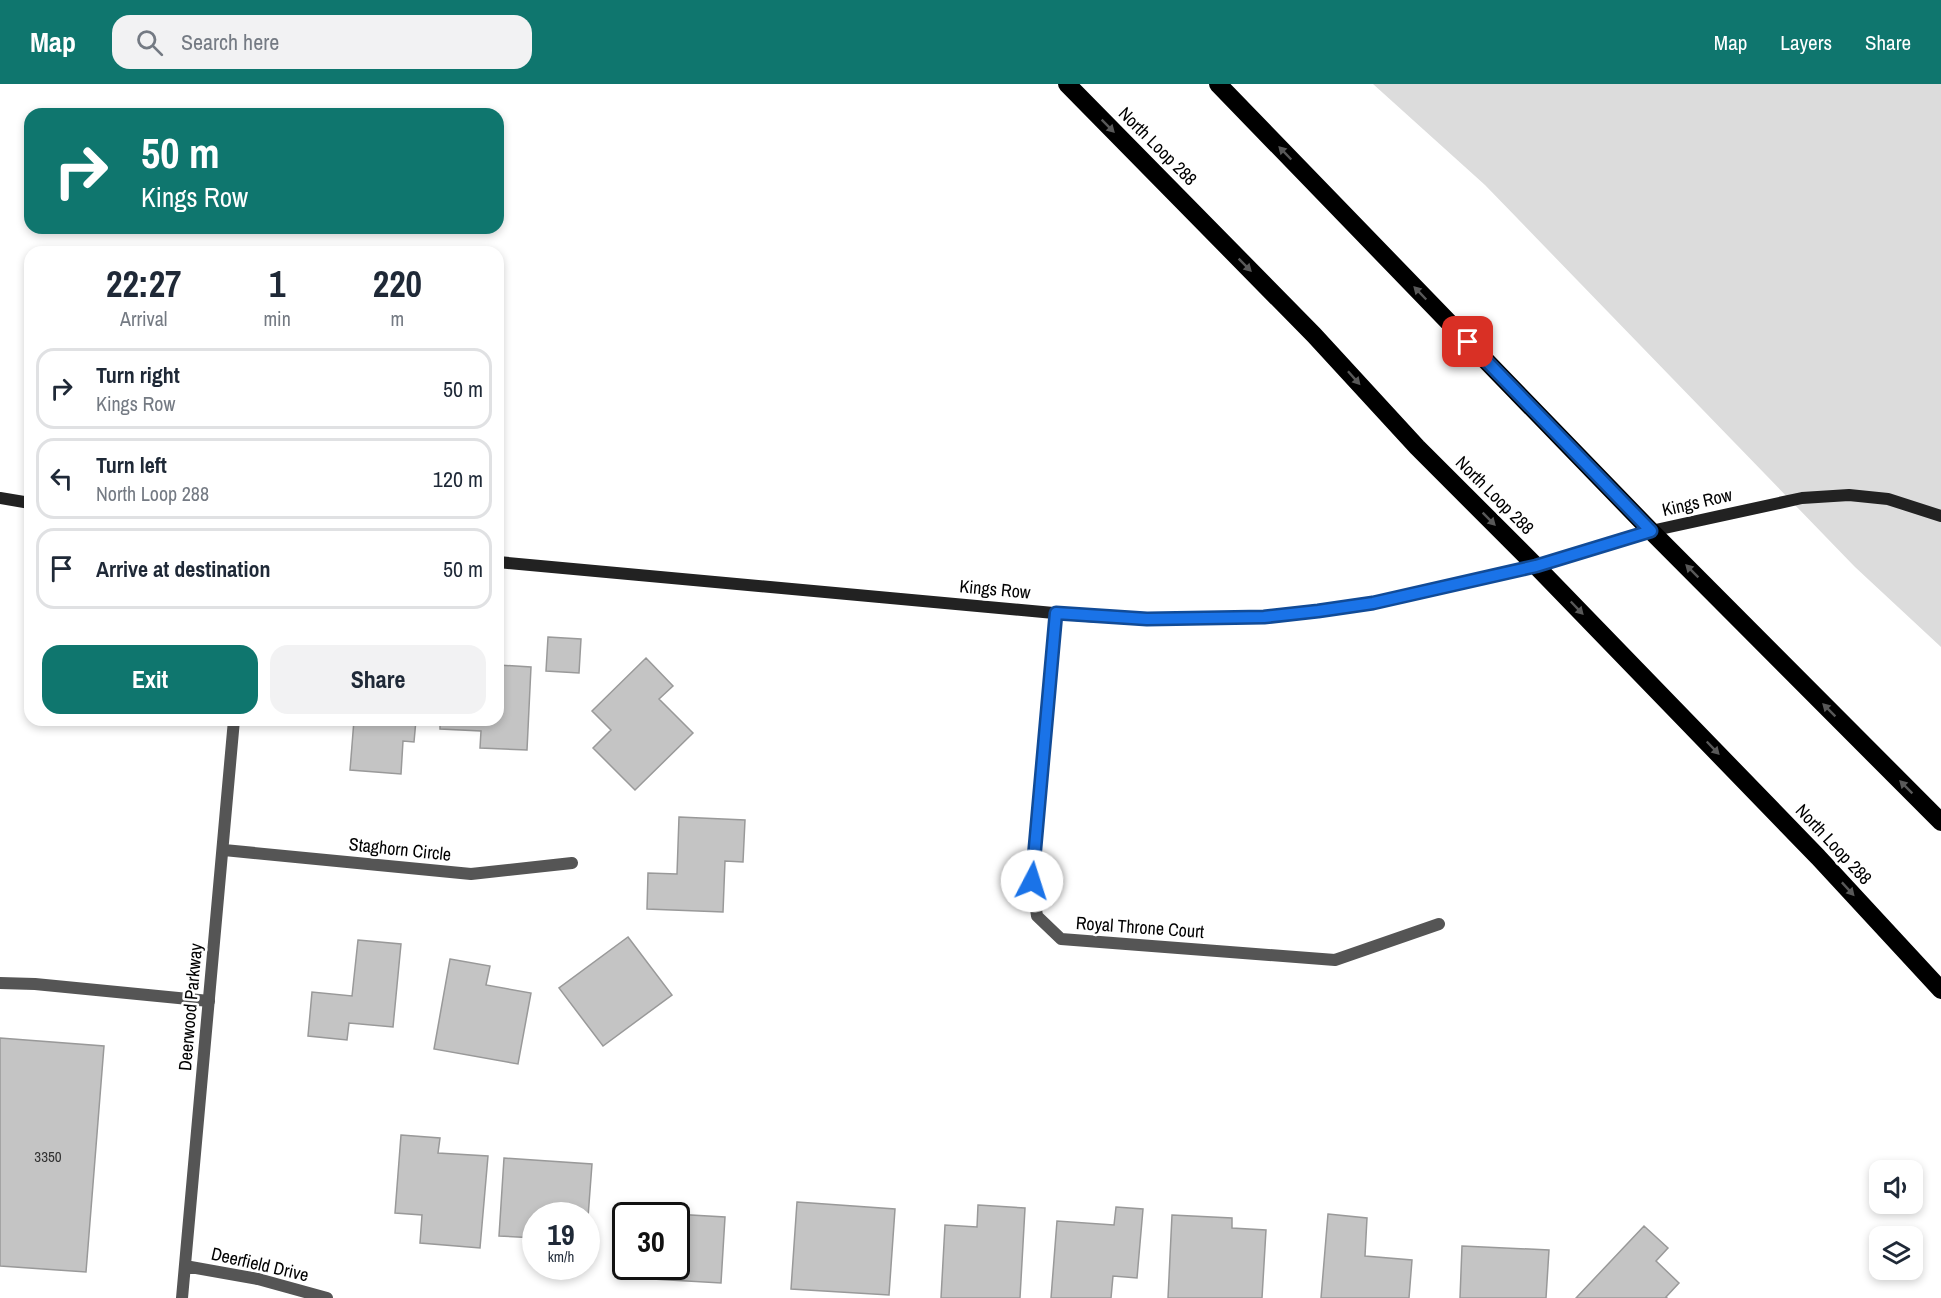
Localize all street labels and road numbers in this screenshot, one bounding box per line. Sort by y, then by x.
street label: North Loop 288 [1113,101,1203,191]
street label: North Loop 288 [1450,450,1540,540]
street label: Kings Row [1659,482,1735,522]
street label: Kings Row [958,573,1032,605]
street label: North Loop 288 [1790,798,1878,890]
street label: Staghorn Circle [348,831,452,867]
street label: Royal Throne Court [1075,910,1205,944]
street label: Deerwood Parkway [172,942,208,1072]
street label: Deerfield Drive [209,1241,311,1287]

